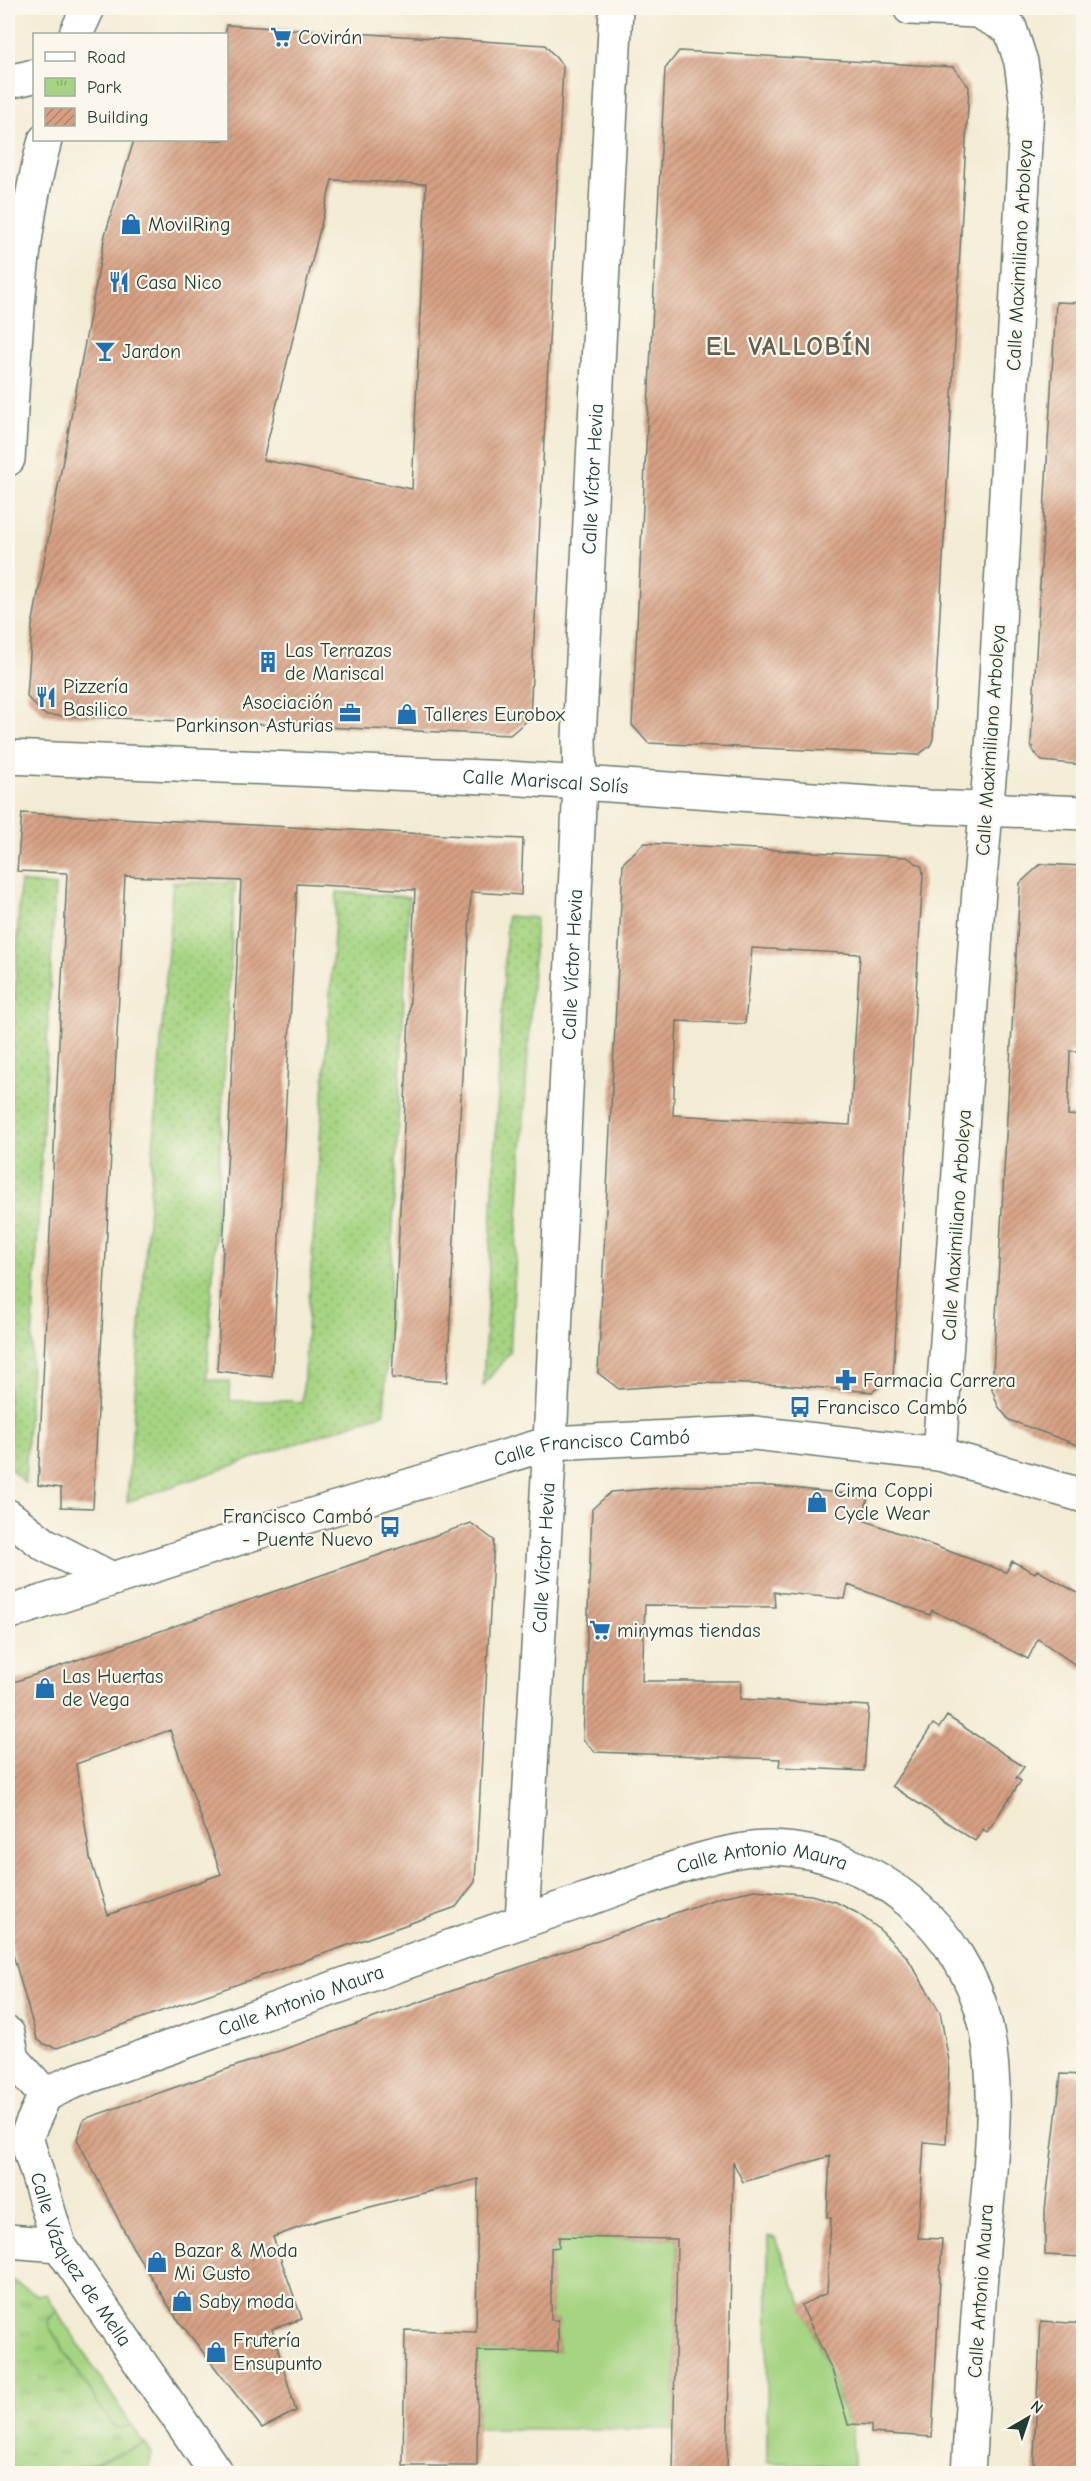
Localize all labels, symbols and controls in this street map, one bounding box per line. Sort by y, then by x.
supermarket icon: Covirán [269,25,293,49]
place label: Covirán [298,26,362,49]
legend [33,33,228,141]
text: Road [87,47,126,68]
text: Park [87,77,122,98]
text: Building [87,107,149,128]
street label: Calle Maximiliano Arboleya [1002,139,1037,371]
shop icon: MovilRing [119,212,143,236]
place label: MovilRing [148,213,231,236]
restaurant icon: Casa Nico [107,270,131,294]
place label: Casa Nico [136,271,222,294]
district label: EL VALLOBÍN [706,331,872,362]
bar icon: Jardon [93,339,117,363]
place label: Jardon [122,340,181,363]
street label: Calle Víctor Hevia [577,403,608,555]
street label: Calle Maximiliano Arboleya [971,624,1010,857]
place label: Las Terrazas de Mariscal [285,639,392,685]
building icon: Las Terrazas de Mariscal [256,650,280,674]
place label: Pizzería Basilico [63,675,128,721]
restaurant icon: Pizzería Basilico [34,685,58,709]
place label: Asociación Parkinson Asturias [176,691,333,737]
office icon: Asociación Parkinson Asturias [338,701,362,725]
shop icon: Talleres Eurobox [395,702,419,726]
place label: Talleres Eurobox [424,703,565,726]
street label: Calle Mariscal Solís [462,765,629,798]
street label: Calle Víctor Hevia [557,888,587,1040]
street label: Calle Maximiliano Arboleya [937,1109,976,1342]
pharmacy icon: Farmacia Carrera [834,1368,858,1392]
place label: Farmacia Carrera [863,1369,1016,1392]
bus stop icon: Francisco Cambó [788,1395,812,1419]
place label: Francisco Cambó [817,1396,967,1419]
street label: Calle Francisco Cambó [491,1425,691,1471]
place label: Cima Coppi Cycle Wear [834,1479,933,1525]
street label: Calle Víctor Hevia [528,1482,560,1634]
shop icon: Cima Coppi Cycle Wear [805,1490,829,1514]
place label: Francisco Cambó - Puente Nuevo [223,1505,373,1551]
bus stop icon: Francisco Cambó - Puente Nuevo [378,1515,402,1539]
supermarket icon: minymas tiendas [588,1618,612,1642]
place label: minymas tiendas [617,1619,761,1642]
place label: Las Huertas de Vega [62,1665,163,1711]
shop icon: Las Huertas de Vega [33,1676,57,1700]
street label: Calle Antonio Maura [673,1837,851,1879]
street label: Calle Antonio Maura [215,1960,387,2041]
street label: Calle Vázquez de Mella [25,2169,136,2351]
street label: Calle Antonio Maura [963,2203,998,2379]
place label: Bazar & Moda Mi Gusto [174,2239,298,2285]
shop icon: Bazar & Moda Mi Gusto [145,2250,169,2274]
shop icon: Saby moda [170,2289,194,2313]
place label: Saby moda [199,2290,295,2313]
place label: Frutería Ensupunto [233,2329,322,2375]
shop icon: Frutería Ensupunto [204,2340,228,2364]
north arrow [998,2388,1058,2448]
text: N [1027,2397,1047,2417]

